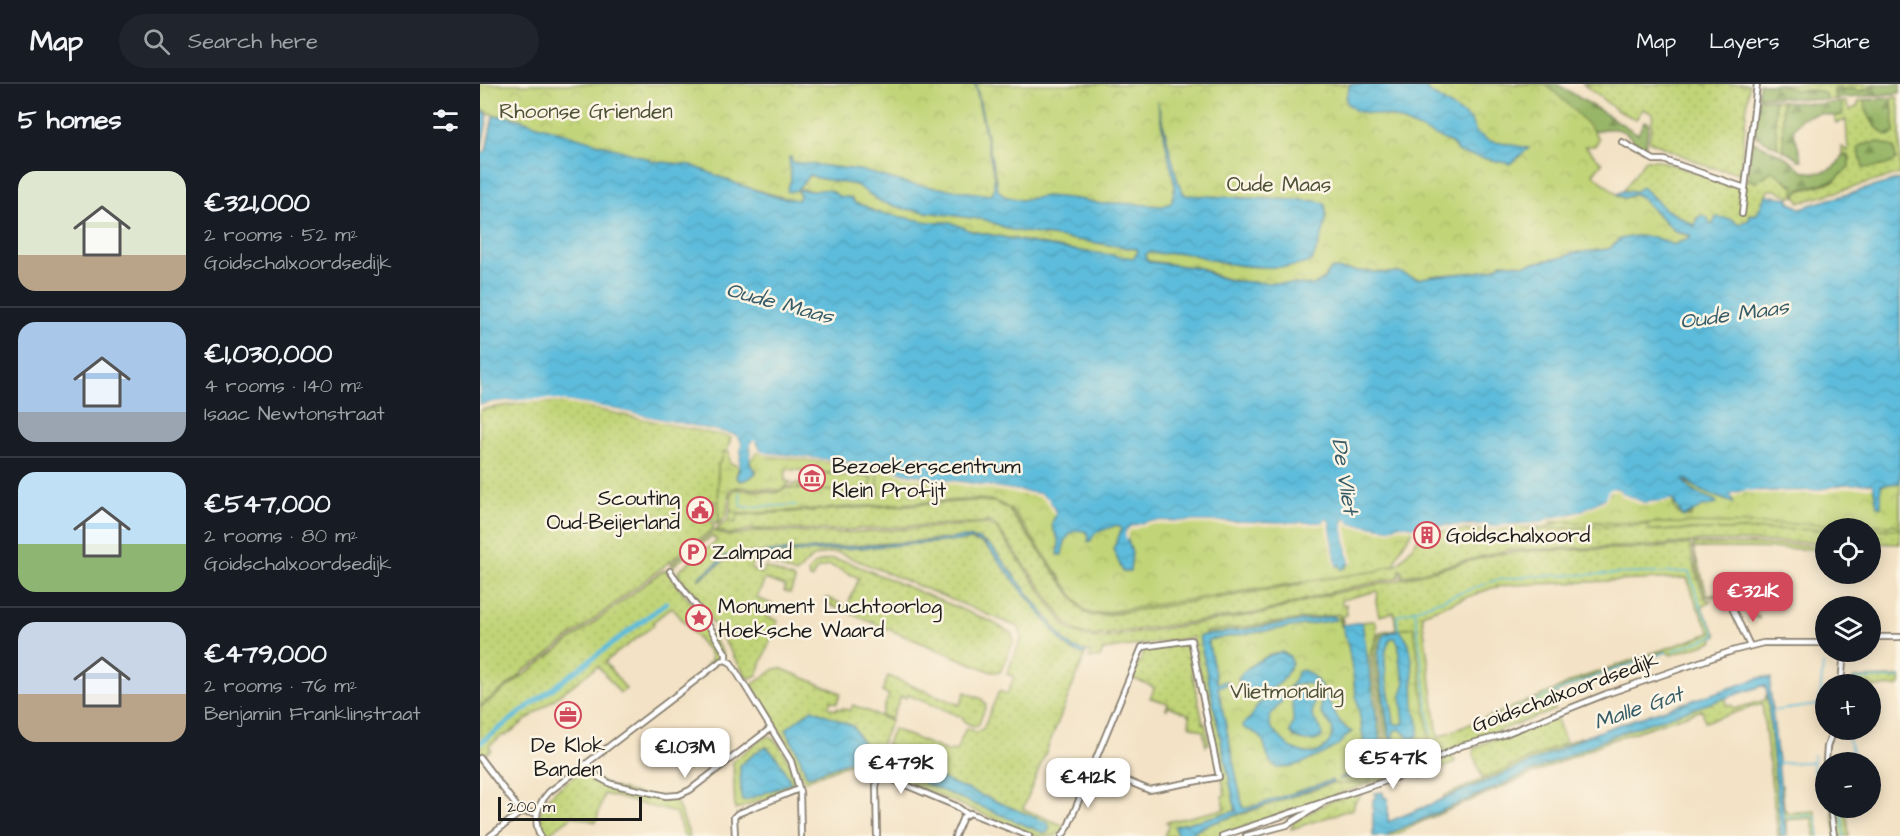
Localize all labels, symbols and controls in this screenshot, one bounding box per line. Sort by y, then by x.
search box [119,14,539,68]
text: Map [30,22,83,61]
icon: search [140,25,173,58]
text: Search here [188,26,318,57]
text: Map [1636,27,1676,56]
text: Layers [1709,27,1779,56]
text: Share [1812,27,1870,56]
park label: Rhoonse Grienden [499,97,673,126]
text: 5 homes [18,102,122,138]
icon: filters [429,104,462,137]
park label: Oude Maas [1227,170,1331,199]
text: €321,000 [204,185,310,221]
icon: home [66,195,138,267]
text: 2 rooms · 52 m² [204,221,358,249]
text: Goidschalxoordsedijk [204,249,391,277]
water label: Oude Maas [723,274,837,333]
water label: Oude Maas [1678,291,1792,337]
text: €1,030,000 [204,336,332,372]
icon: home [66,346,138,418]
text: 4 rooms · 140 m² [204,372,363,400]
text: Isaac Newtonstraat [204,400,385,428]
water label: De Vliet [1323,436,1366,518]
place label: Bezoekerscentrum Klein Profijt [832,452,1021,505]
museum icon: Bezoekerscentrum Klein Profijt [797,463,827,493]
place label: Scouting Oud-Beijerland [547,484,680,537]
text: €547,000 [204,486,331,522]
public building icon: Scouting Oud-Beijerland [685,495,715,525]
icon: home [66,496,138,568]
map controls [1815,518,1881,818]
button: locate [1815,518,1881,584]
building icon: Goidschalxoord [1412,520,1442,550]
place label: Goidschalxoord [1446,521,1591,550]
text: 2 rooms · 80 m² [204,522,358,550]
parking icon: Zalmpad [678,537,708,567]
place label: Zalmpad [712,538,792,568]
text: Goidschalxoordsedijk [204,550,391,578]
pin: €321K [1711,572,1795,623]
text: €321K [1727,577,1779,605]
place label: Monument Luchtoorlog Hoeksche Waard [718,592,942,645]
button: layers [1815,596,1881,662]
place icon: Monument Luchtoorlog Hoeksche Waard [684,603,714,633]
text: €479,000 [204,636,327,672]
street label: Goidschalxoordsedijk [1468,645,1663,740]
icon: home [66,646,138,718]
text: 2 rooms · 76 m² [204,672,357,700]
button: + [1815,674,1881,740]
park label: Vlietmonding [1230,677,1344,708]
water label: Malle Gat [1590,678,1689,738]
text: Benjamin Franklinstraat [204,700,420,728]
office icon: De Klok Banden [553,700,583,730]
pin: €1.03M [636,728,734,779]
place label: De Klok Banden [531,731,605,784]
text: €1.03M [655,733,715,761]
pin: €547K [1351,739,1435,790]
pin: €479K [859,744,943,795]
text: €547K [1359,744,1427,772]
text: €479K [868,749,934,777]
button: − [1815,752,1881,818]
pin: €412K [1046,758,1130,809]
text: €412K [1060,763,1116,791]
scale bar [498,794,642,822]
text: 200 m [507,796,555,818]

